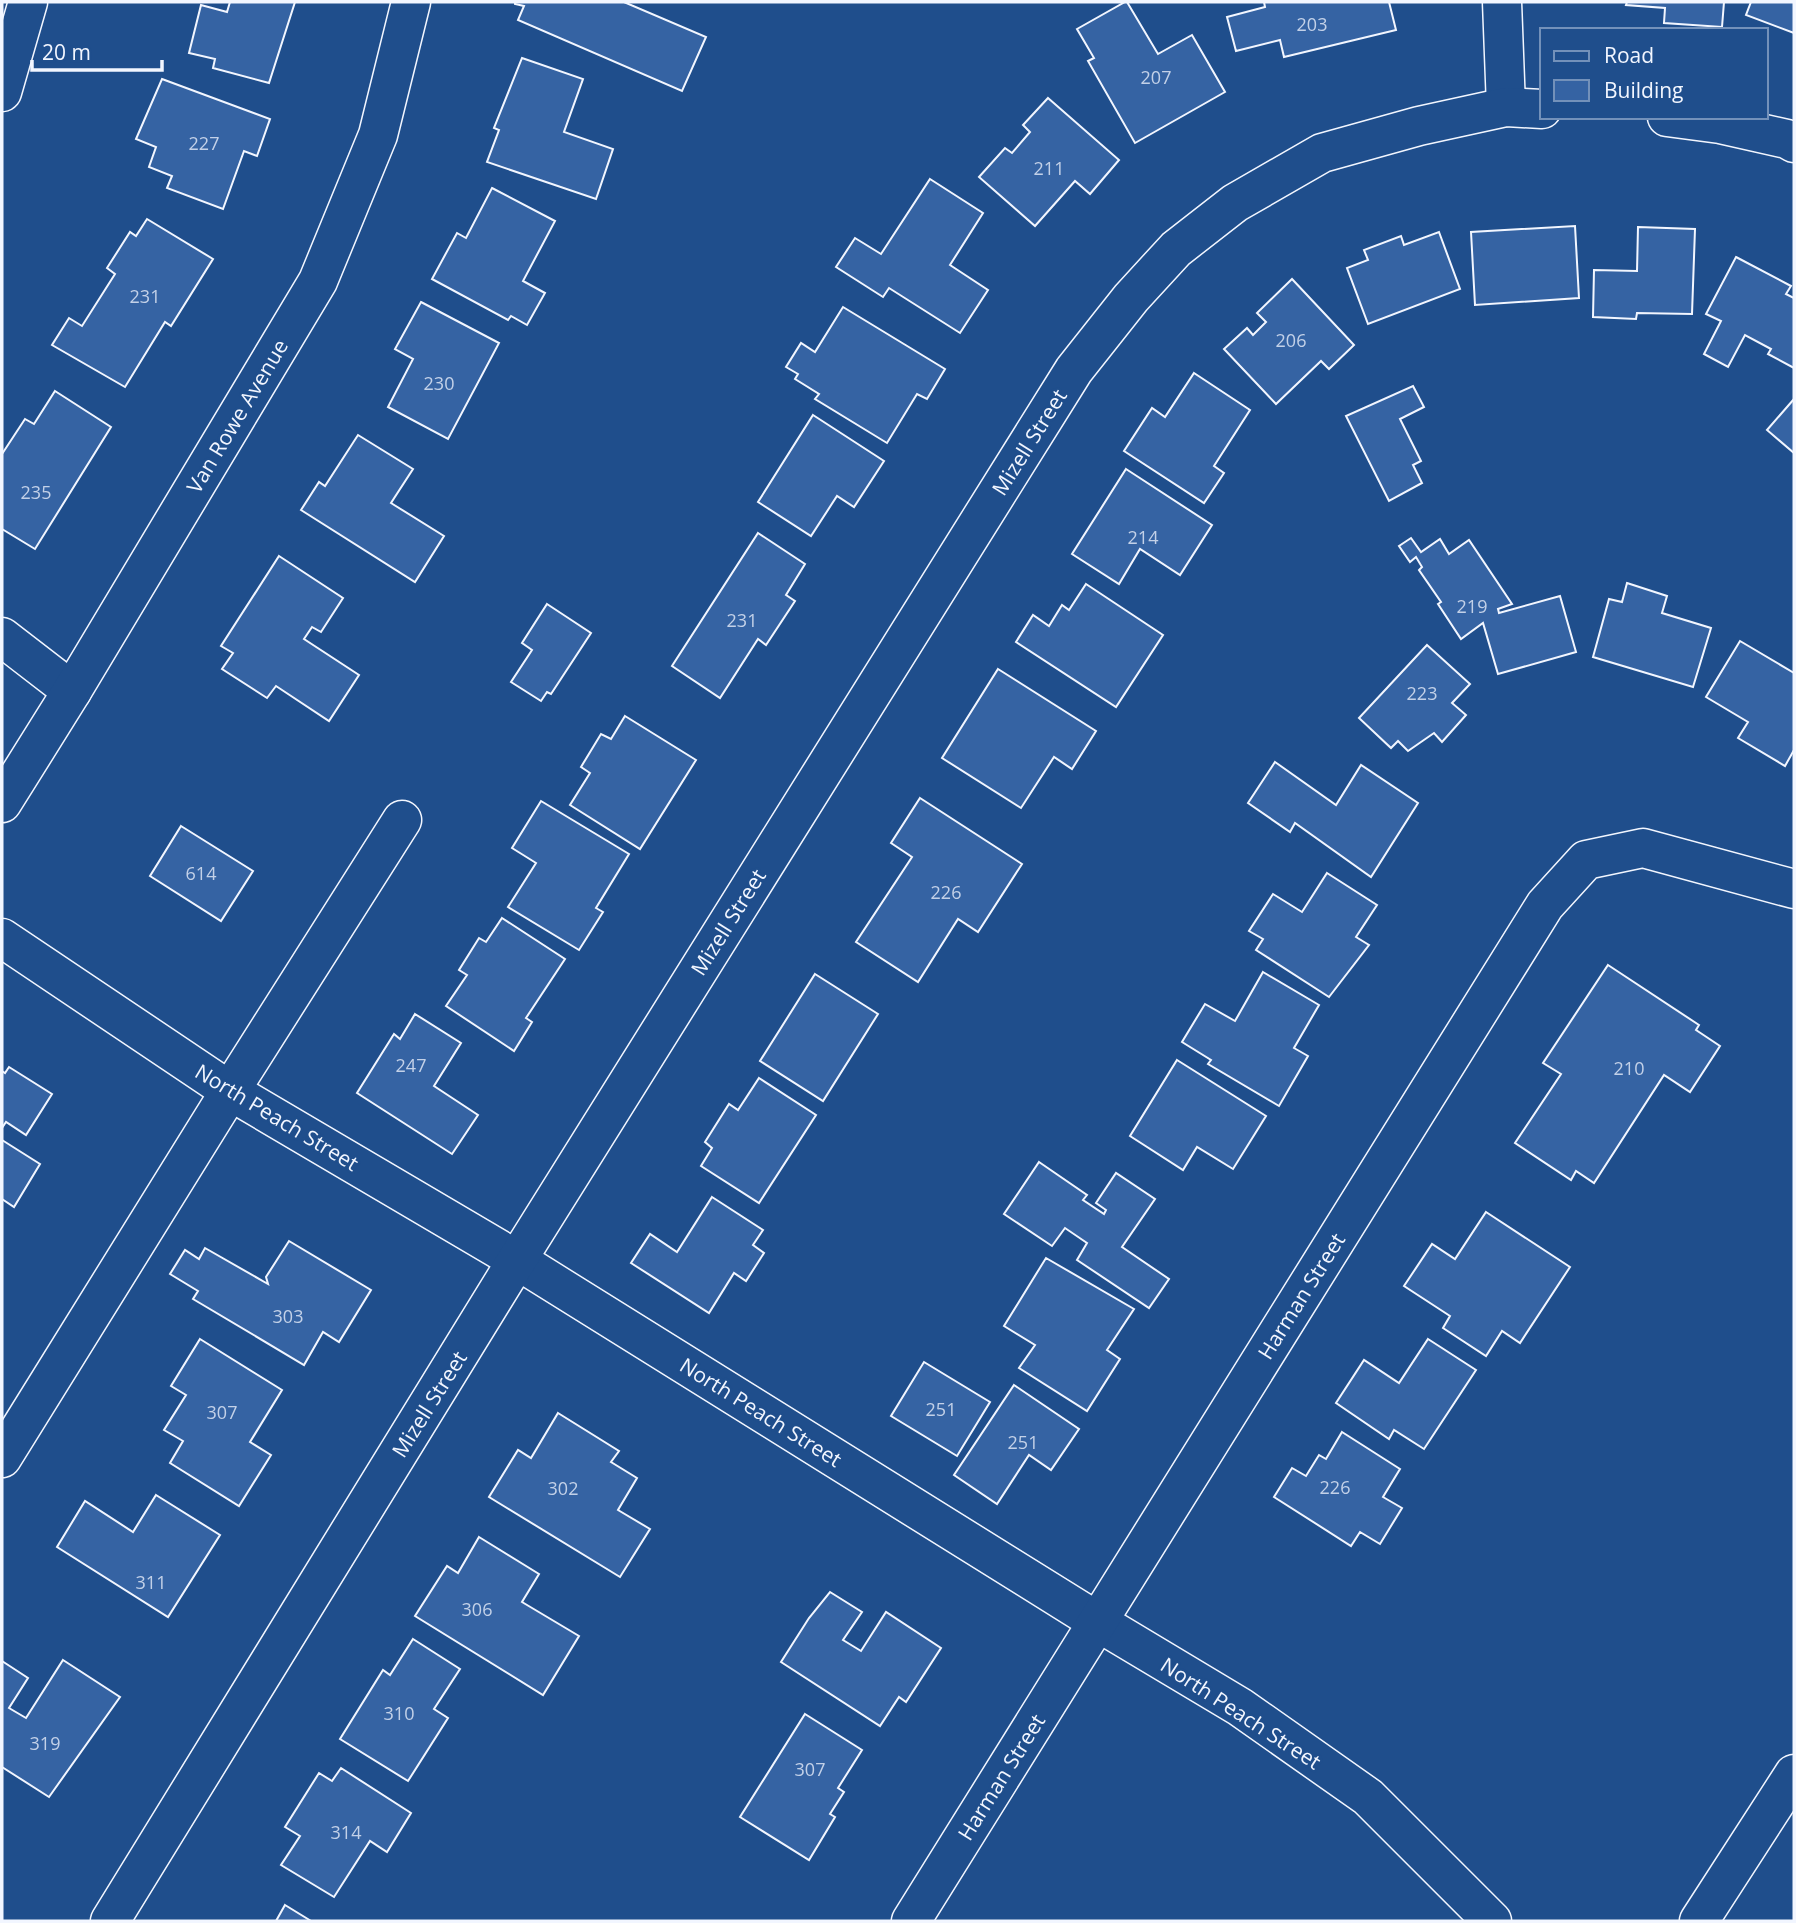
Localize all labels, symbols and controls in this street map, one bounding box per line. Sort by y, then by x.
house number: 203 [1297,12,1327,36]
scale bar [32,28,161,72]
legend [1540,28,1768,119]
text: 20 m [42,38,91,66]
text: Road [1604,41,1654,69]
house number: 207 [1141,65,1171,89]
text: Building [1604,76,1683,104]
house number: 227 [189,131,219,155]
house number: 211 [1034,156,1064,180]
house number: 231 [130,284,160,308]
house number: 206 [1276,328,1306,352]
street label: Van Rowe Avenue [180,334,294,498]
house number: 230 [424,371,454,395]
street label: Mizell Street [985,383,1073,501]
house number: 235 [21,480,51,504]
house number: 214 [1128,525,1158,549]
house number: 219 [1457,594,1487,618]
house number: 231 [727,608,757,632]
house number: 223 [1407,681,1437,705]
house number: 614 [186,861,216,885]
street label: Mizell Street [684,863,772,981]
house number: 226 [931,880,961,904]
house number: 247 [396,1053,426,1077]
house number: 210 [1614,1056,1644,1080]
street label: North Peach Street [190,1057,364,1177]
street label: Harman Street [1251,1228,1351,1364]
house number: 303 [273,1304,303,1328]
street label: Mizell Street [385,1345,473,1463]
street label: North Peach Street [675,1351,847,1473]
house number: 251 [926,1397,956,1421]
house number: 307 [207,1400,237,1424]
house number: 251 [1008,1430,1038,1454]
house number: 226 [1320,1475,1350,1499]
house number: 302 [548,1476,578,1500]
house number: 311 [136,1570,166,1594]
house number: 306 [462,1597,492,1621]
street label: North Peach Street [1155,1651,1327,1775]
house number: 310 [384,1701,414,1725]
street label: Harman Street [951,1709,1051,1845]
house number: 319 [30,1731,60,1755]
house number: 307 [795,1757,825,1781]
house number: 314 [331,1820,361,1844]

